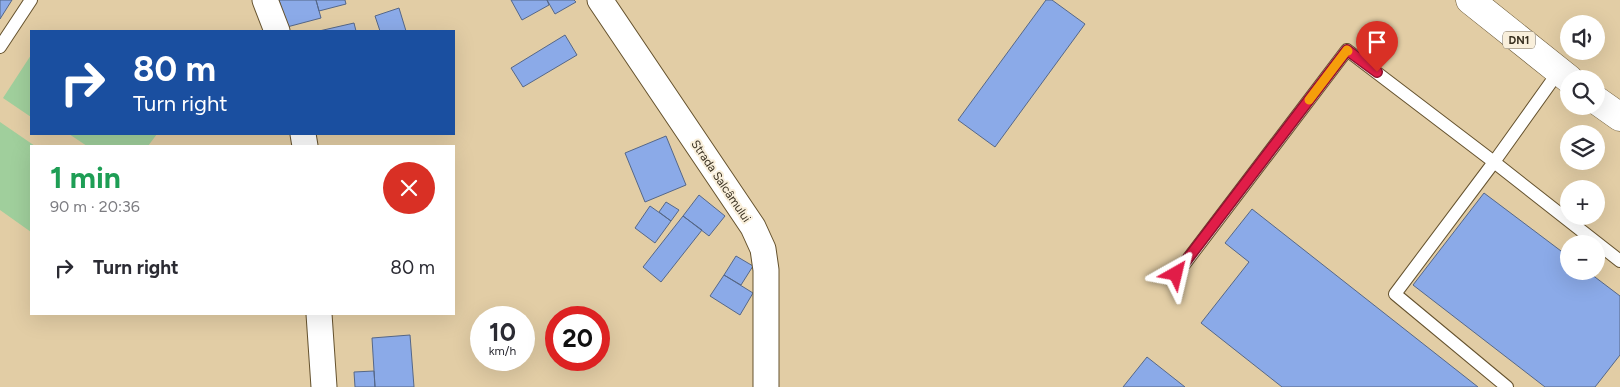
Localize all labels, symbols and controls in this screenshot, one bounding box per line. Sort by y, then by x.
map controls [1560,15,1605,280]
button: sound [1560,15,1605,60]
pin [1356,21,1398,72]
icon: arrive [1363,28,1391,56]
road number: DN1 [1503,32,1535,48]
text: 80 m [133,48,216,90]
icon: right [50,50,115,115]
button: search [1560,70,1605,115]
text: Turn right [133,90,228,117]
button: layers [1560,125,1605,170]
street label: Strada Salcâmului [688,137,754,225]
text: 1 min [50,159,121,196]
button: close [383,162,435,214]
button: + [1560,180,1605,225]
text: 90 m · 20:36 [50,197,140,216]
button: − [1560,235,1605,280]
position arrow [1149,247,1201,299]
icon: right [50,254,78,282]
text: Turn right [93,256,179,279]
text: 80 m [390,256,435,279]
speed limit sign: 20 [545,306,610,371]
text: 10 [489,317,516,347]
text: km/h [489,344,516,358]

